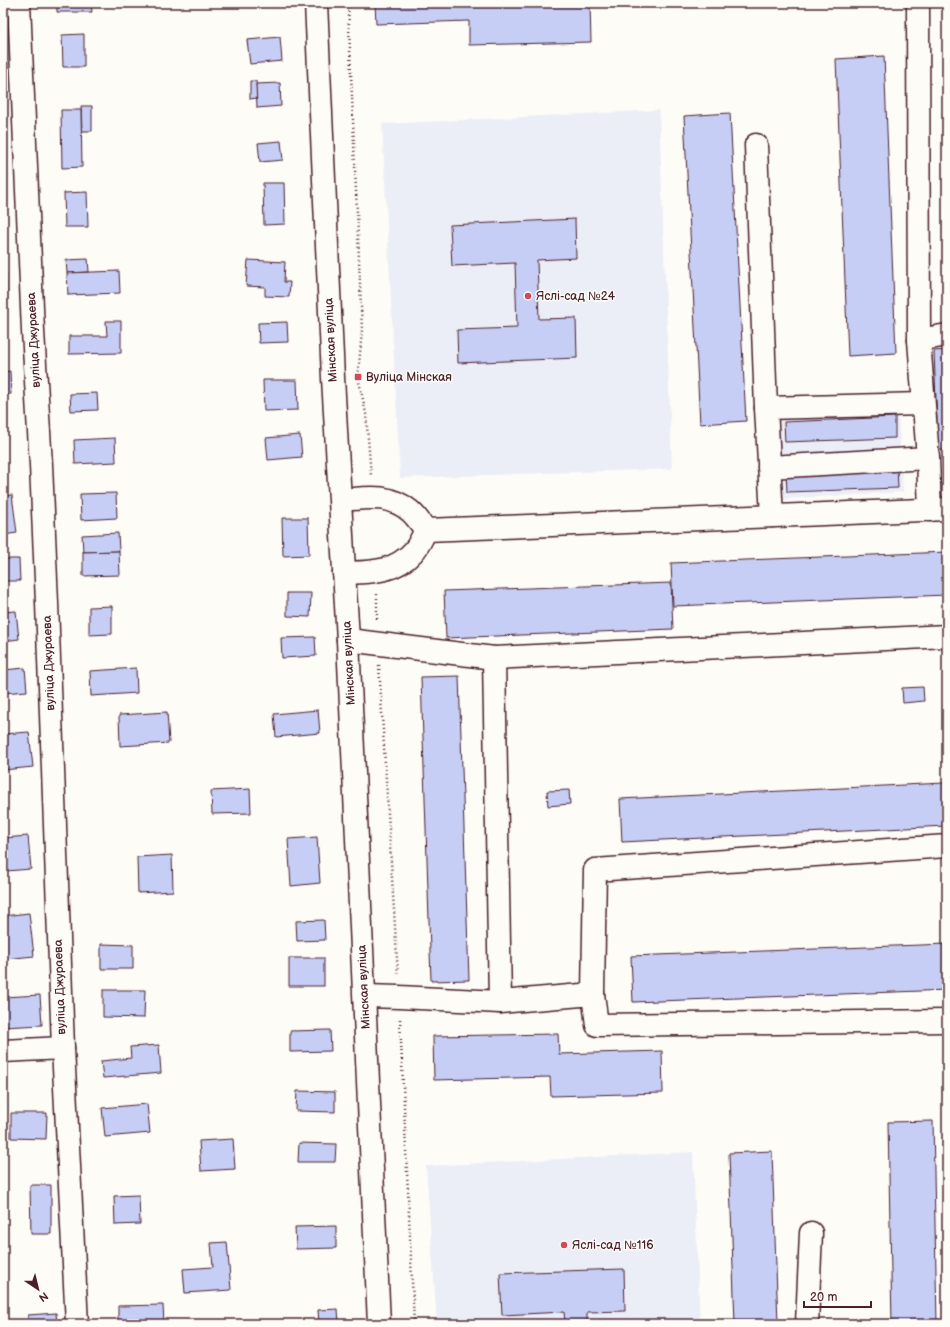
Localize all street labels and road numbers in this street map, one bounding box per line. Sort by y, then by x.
street label: вуліца Джураева [24,292,44,388]
street label: Мінская вуліца [321,297,341,383]
street label: вуліца Джураева [40,615,58,711]
street label: Мінская вуліца [339,620,359,706]
street label: вуліца Джураева [51,939,69,1035]
street label: Мінская вуліца [354,944,374,1030]

